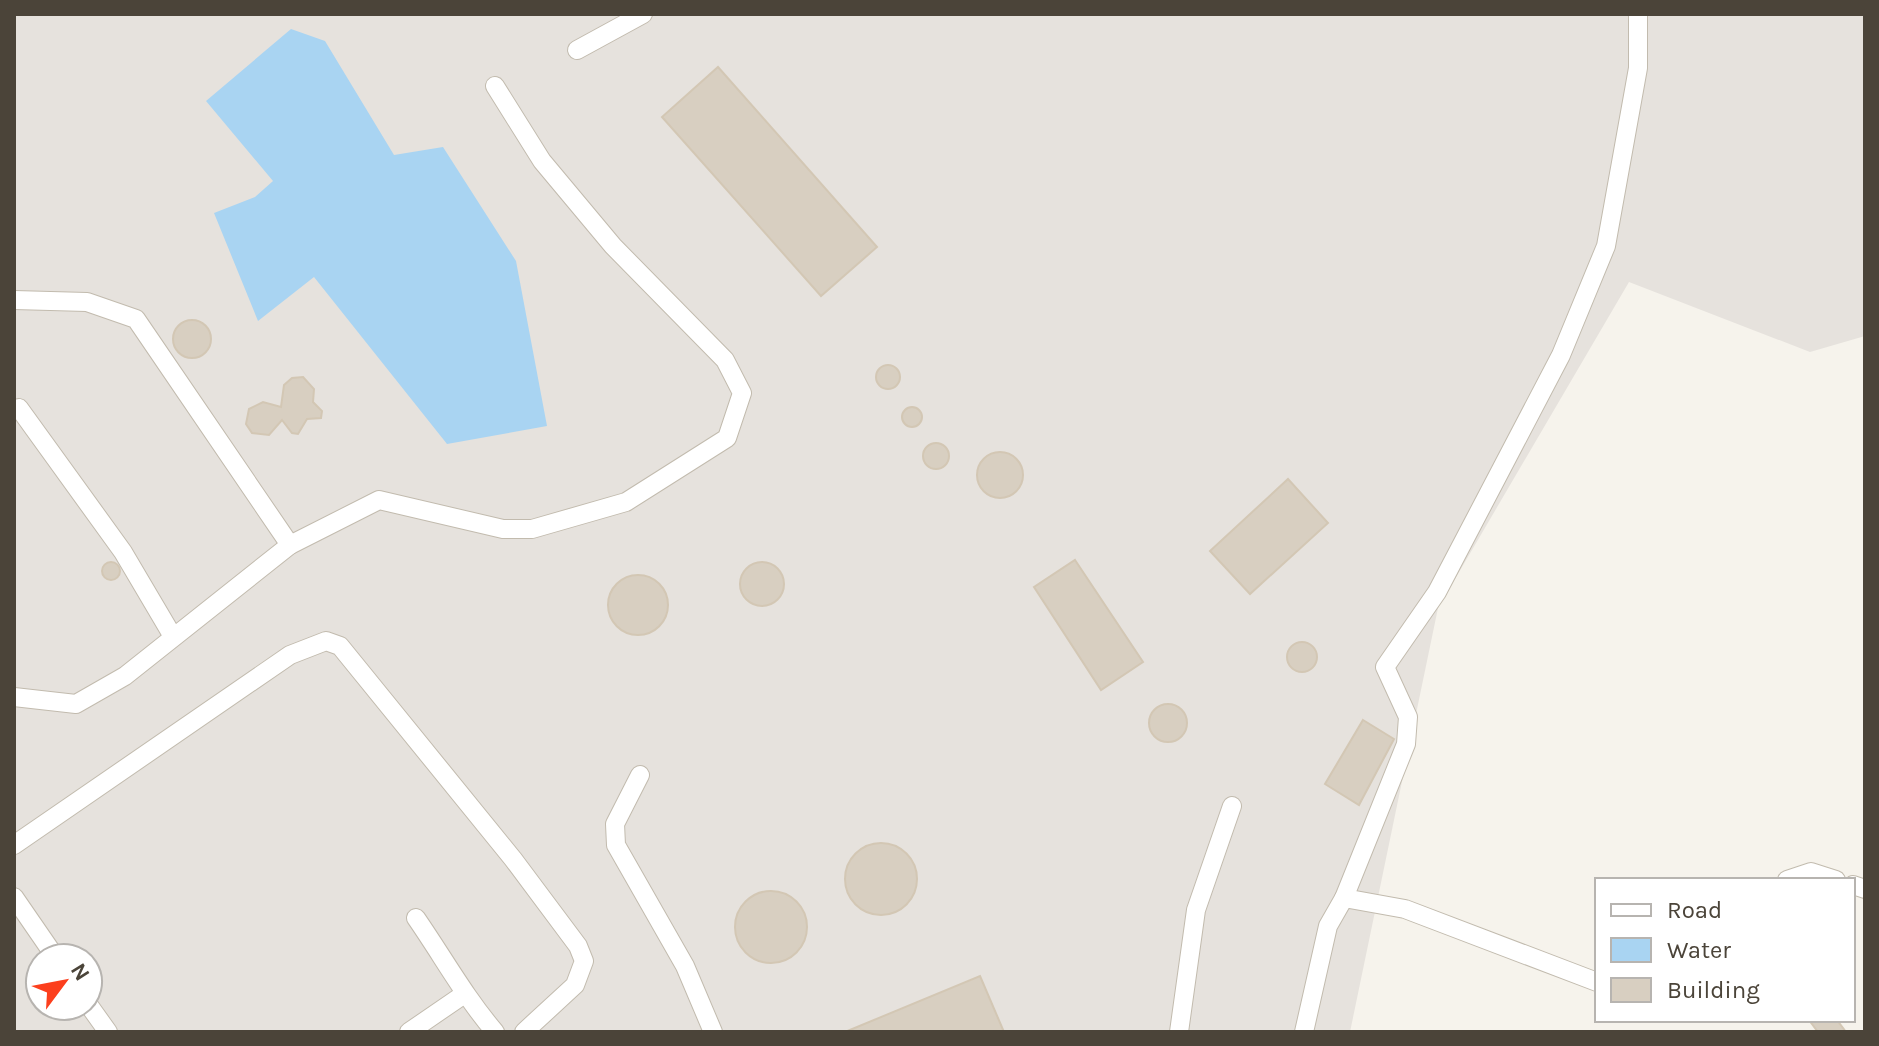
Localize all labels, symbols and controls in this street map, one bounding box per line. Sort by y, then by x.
legend [1595,878,1855,1022]
text: Road [1667,896,1722,924]
text: Water [1667,936,1731,964]
north arrow [24,942,104,1022]
text: N [65,958,95,986]
text: Building [1667,976,1760,1004]

